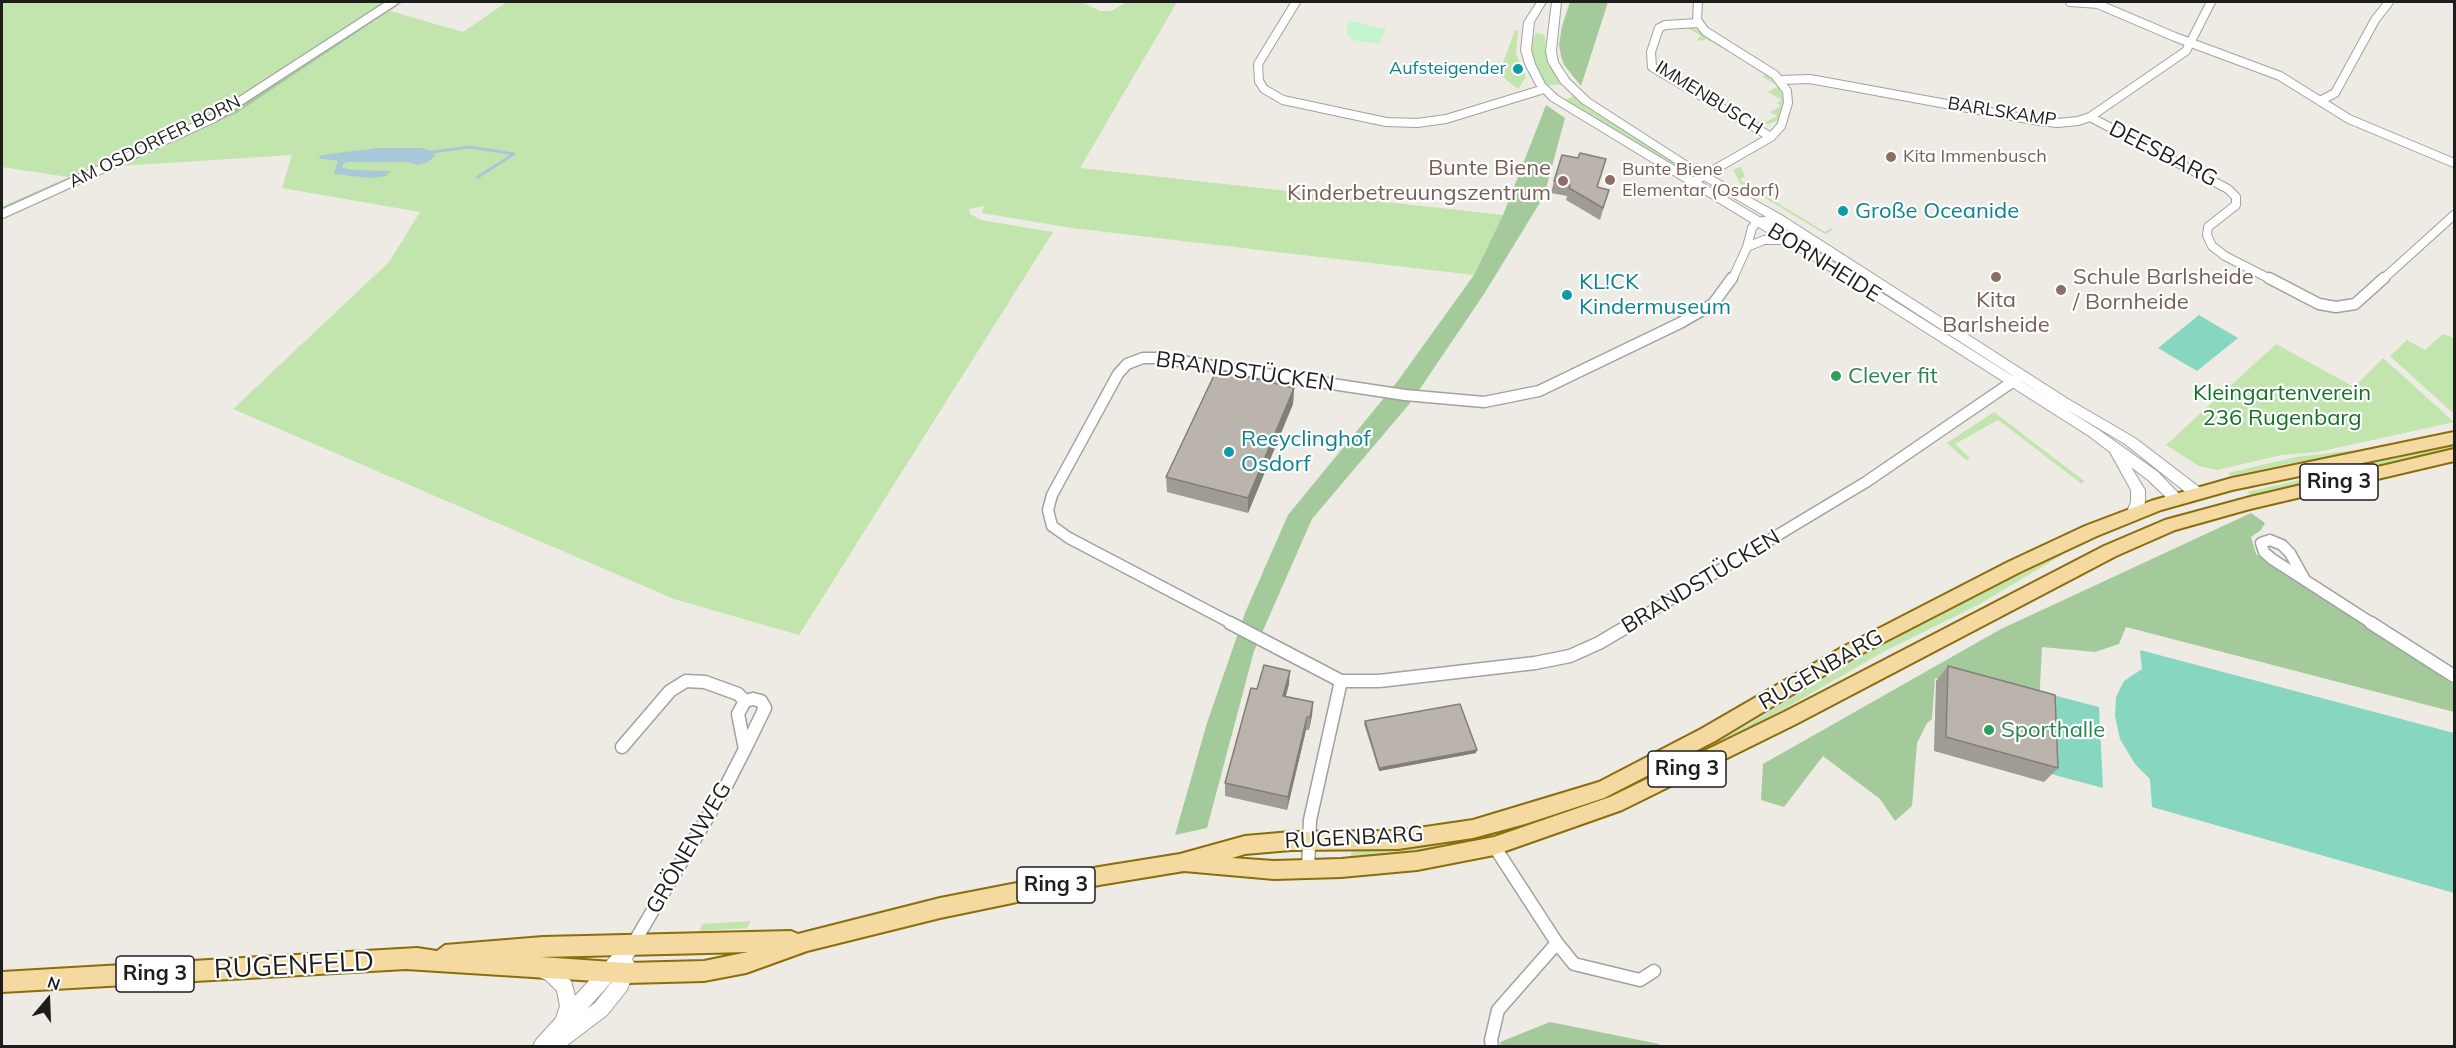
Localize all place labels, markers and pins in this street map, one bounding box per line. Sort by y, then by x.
place label: Aufsteigender [1389,58,1506,80]
marker: Aufsteigender [1511,62,1525,76]
place label: Kita Immenbusch [1903,146,2047,168]
marker: Kita Immenbusch [1884,150,1898,164]
place label: Bunte Biene Kinderbetreuungszentrum [1287,155,1551,206]
place label: Bunte Biene Elementar (Osdorf) [1622,159,1780,201]
marker: Bunte Biene Elementar (Osdorf) [1603,173,1617,187]
marker: Bunte Biene Kinderbetreuungszentrum [1556,174,1570,188]
place label: Große Oceanide [1855,198,2019,224]
marker: Große Oceanide [1836,204,1850,218]
place label: Schule Barlsheide / Bornheide [2073,264,2254,316]
place label: KL!CK Kindermuseum [1579,269,1731,320]
marker: Kita Barlsheide [1989,270,2003,284]
marker: Schule Barlsheide / Bornheide [2054,283,2068,297]
place label: Kita Barlsheide [1942,287,2050,338]
marker: KL!CK Kindermuseum [1560,288,1574,302]
place label: Clever fit [1848,363,1938,389]
marker: Clever fit [1829,369,1843,383]
place label: Recyclinghof Osdorf [1241,426,1371,478]
marker: Recyclinghof Osdorf [1222,445,1236,459]
place label: Sporthalle [2001,717,2105,743]
marker: Sporthalle [1982,723,1996,737]

